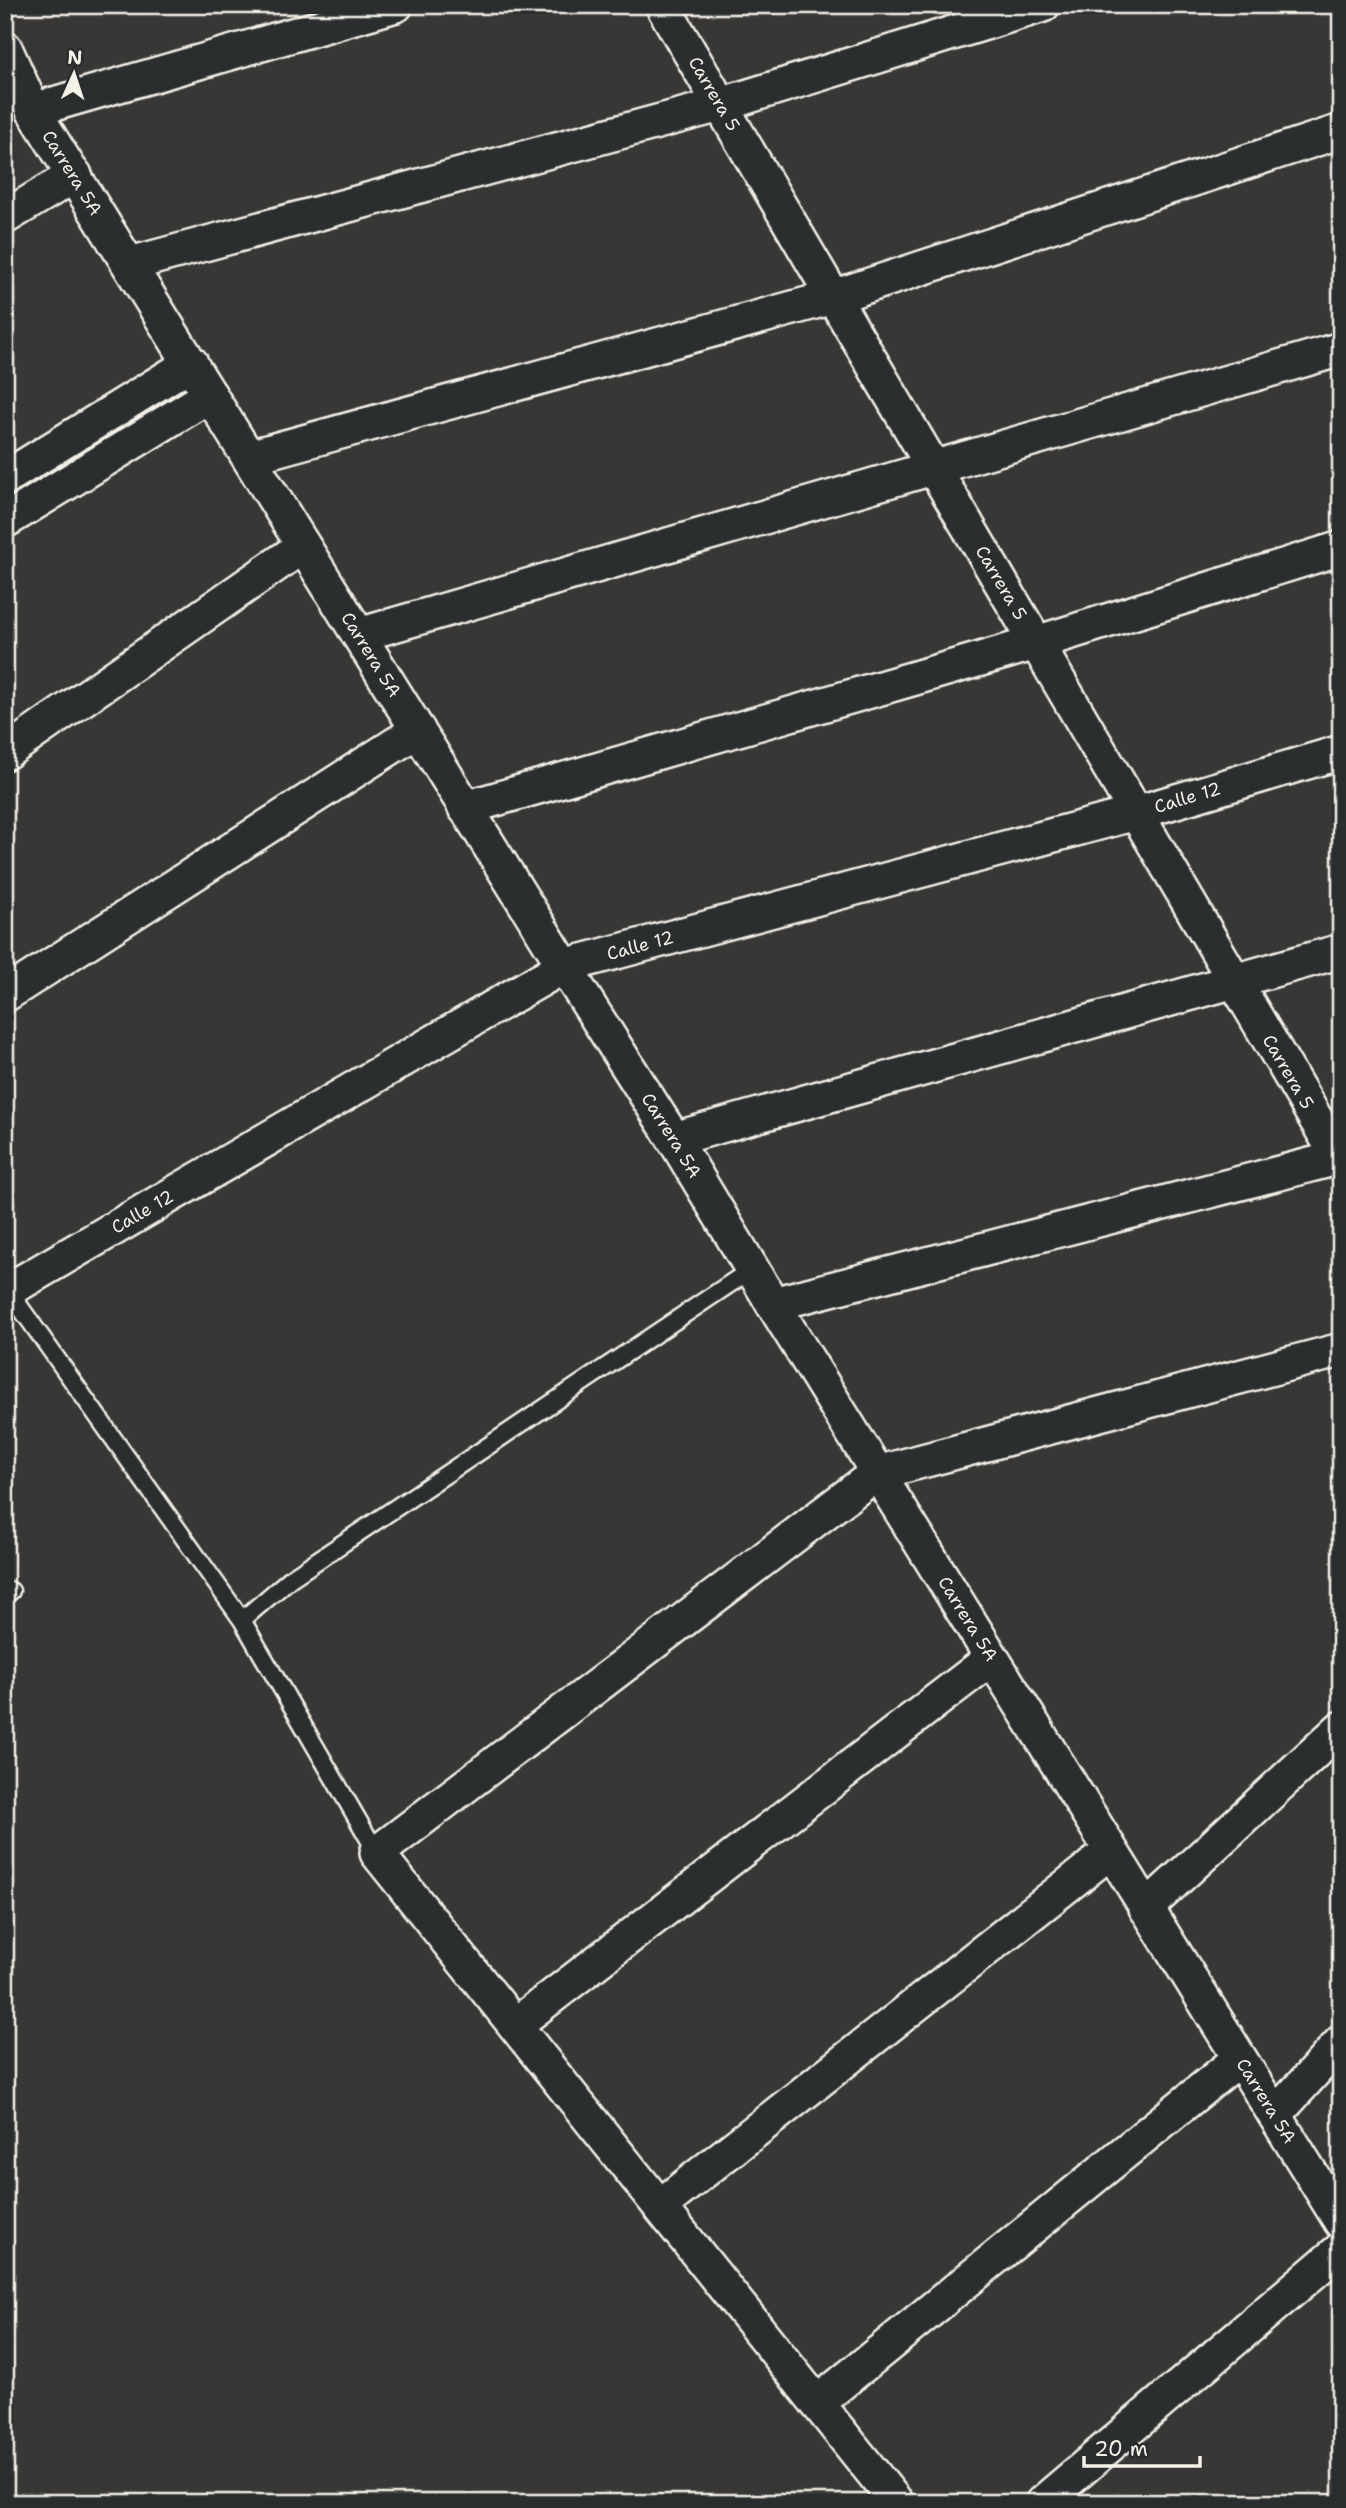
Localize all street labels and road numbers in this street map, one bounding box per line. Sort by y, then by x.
street label: Carrera 5 [683,52,745,136]
street label: Carrera 5A [37,126,107,220]
street label: Carrera 5 [970,541,1032,625]
street label: Carrera 5A [335,608,406,702]
street label: Calle 12 [1151,776,1224,819]
street label: Calle 12 [604,925,676,966]
street label: Carrera 5 [1257,1030,1319,1114]
street label: Carrera 5A [636,1088,707,1183]
street label: Calle 12 [107,1184,178,1239]
street label: Carrera 5A [932,1572,1003,1666]
street label: Carrera 5A [1231,2054,1302,2148]

